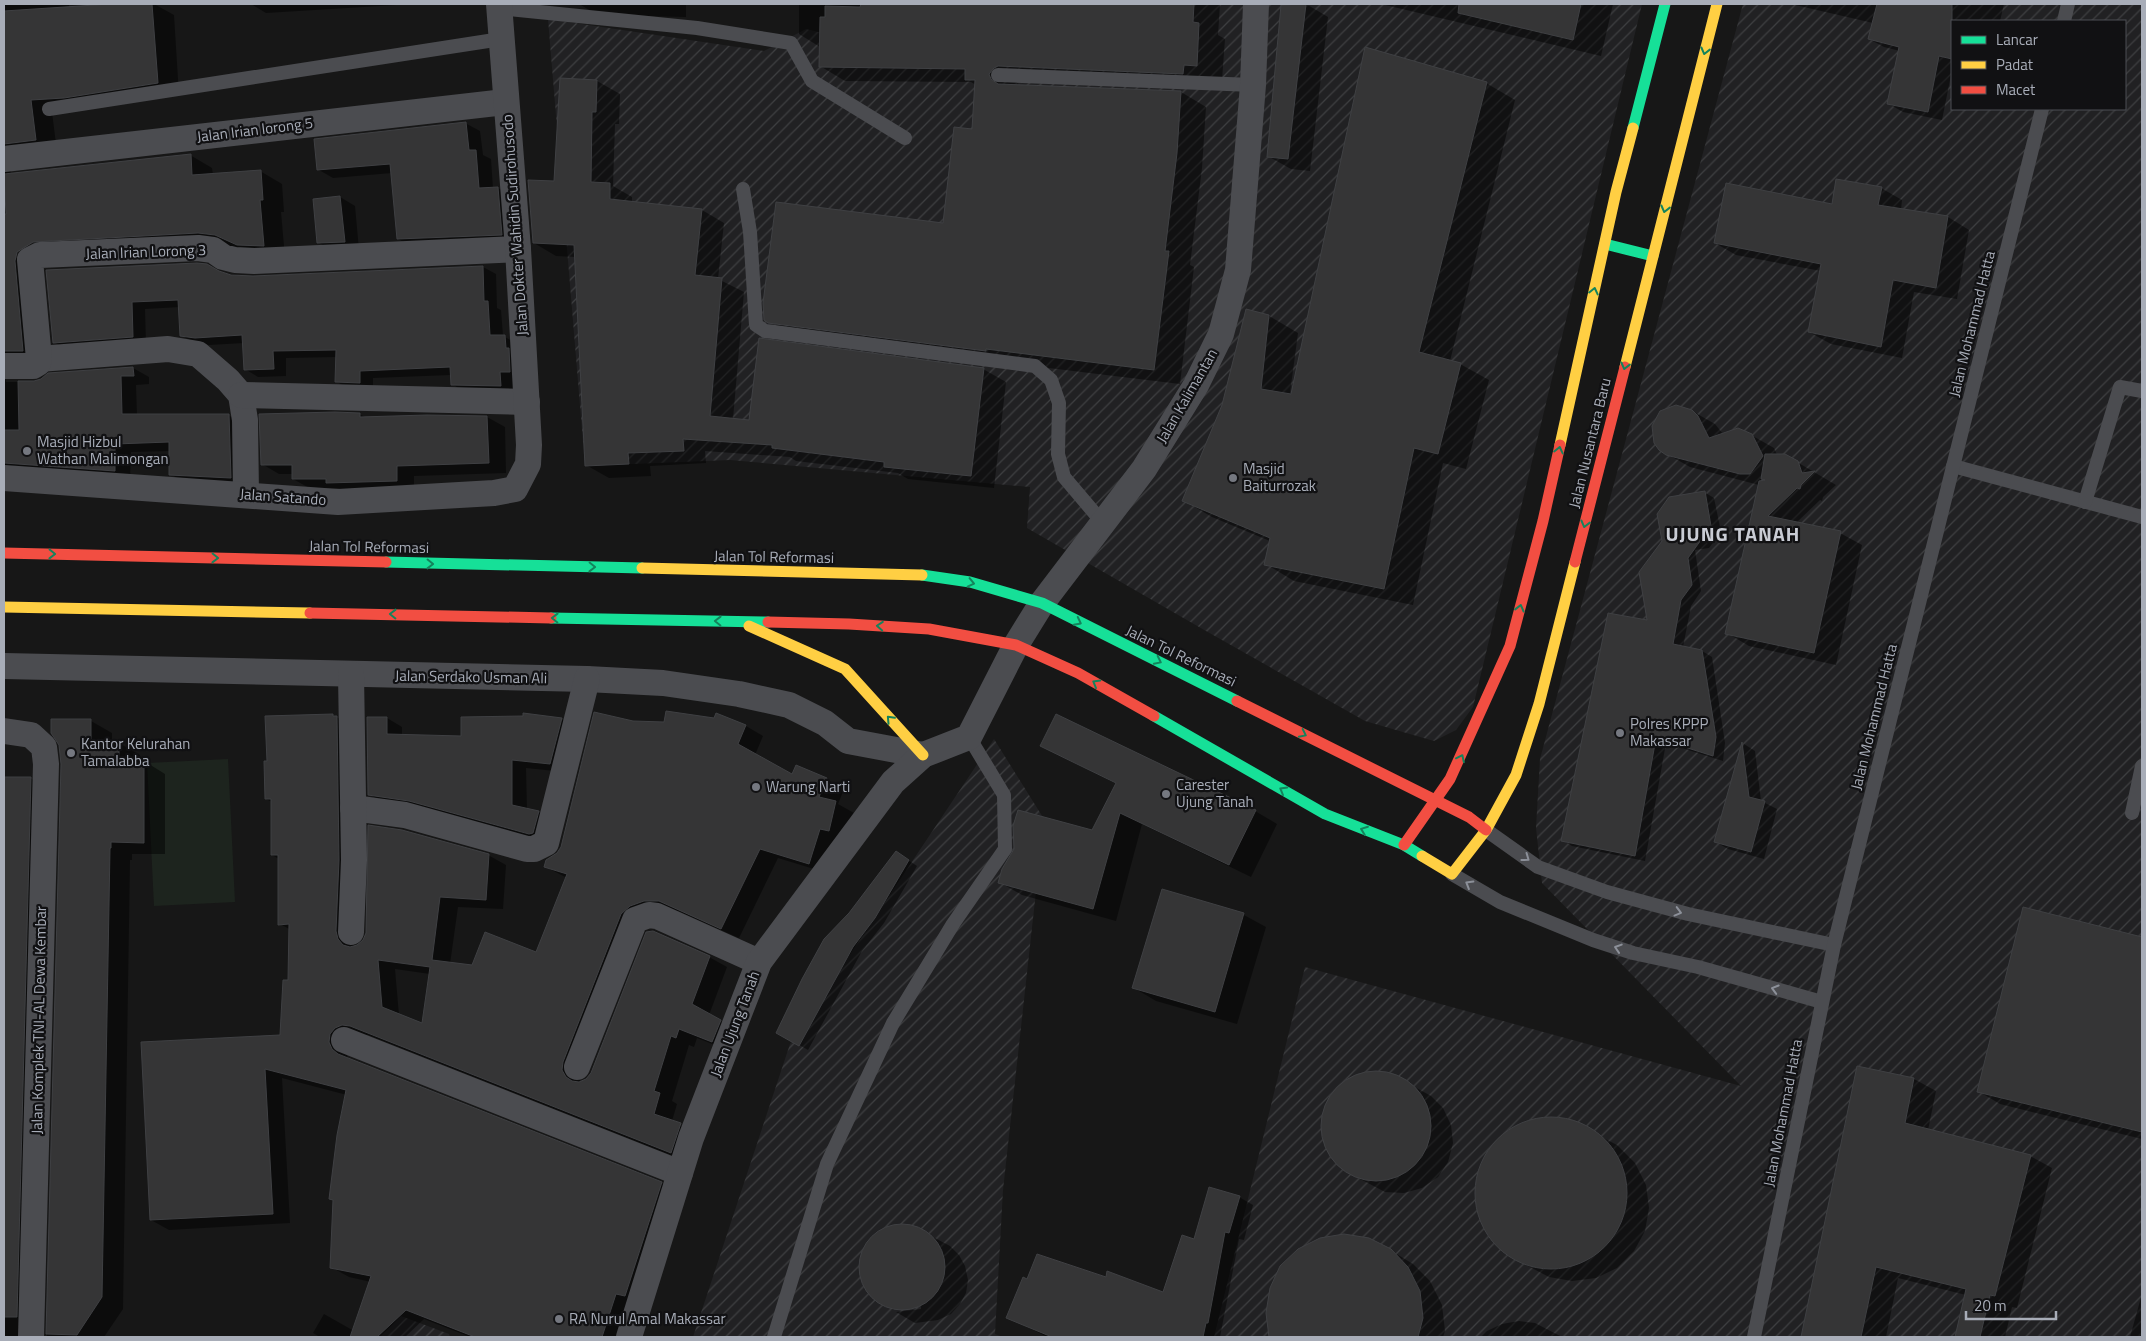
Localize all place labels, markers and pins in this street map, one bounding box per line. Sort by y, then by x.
place label: Masjid Hizbul Wathan Malimongan [37,430,168,470]
marker: Masjid Hizbul Wathan Malimongan [21,445,33,457]
place label: Masjid Baiturrozak [1243,457,1316,497]
marker: Masjid Baiturrozak [1227,472,1239,484]
place label: Polres KPPP Makassar [1630,712,1708,752]
marker: Polres KPPP Makassar [1614,727,1626,739]
place label: Kantor Kelurahan Tamalabba [81,732,190,772]
marker: Kantor Kelurahan Tamalabba [65,747,77,759]
place label: Carester Ujung Tanah [1176,773,1254,813]
place label: Warung Narti [766,775,850,798]
marker: Warung Narti [750,781,762,793]
marker: Carester Ujung Tanah [1160,788,1172,800]
place label: RA Nurul Amal Makassar [569,1307,726,1330]
marker: RA Nurul Amal Makassar [553,1313,565,1325]

